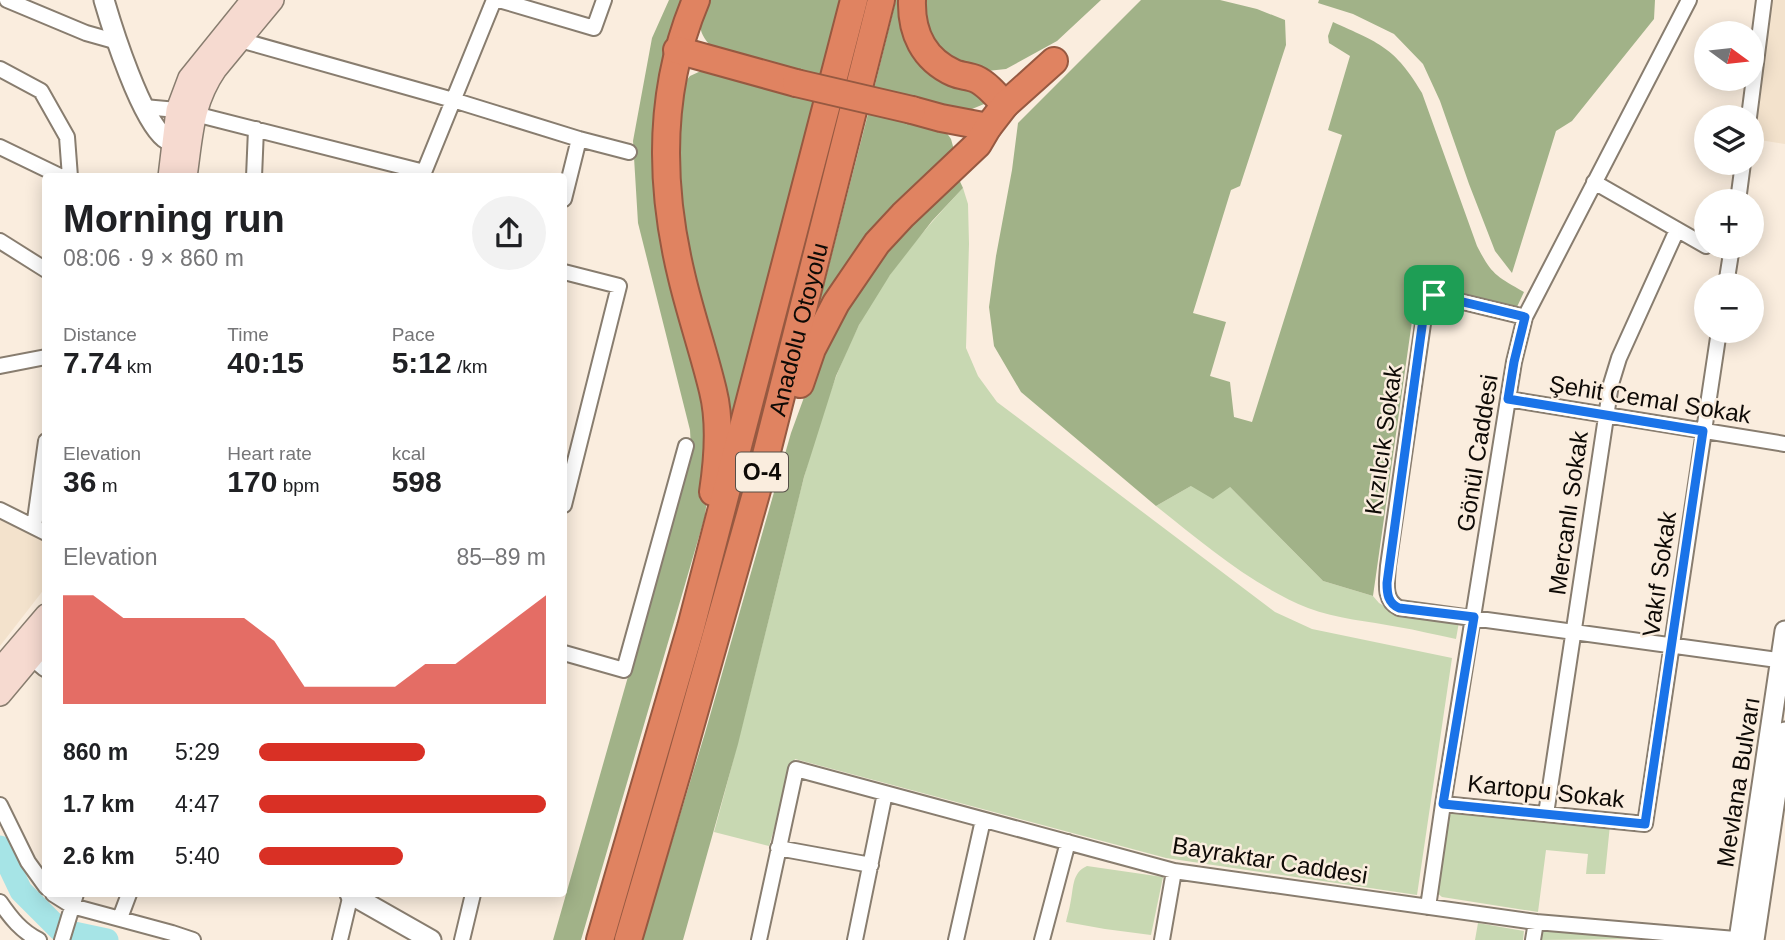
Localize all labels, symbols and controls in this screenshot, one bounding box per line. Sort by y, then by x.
north arrow [1694,21,1764,91]
map controls [1694,21,1764,343]
button: layers [1694,105,1764,175]
button: + [1694,189,1764,259]
button: share [472,196,546,270]
text: Morning run [63,198,285,240]
street label: Anadolu Otoyolu [763,240,833,419]
text: 08:06 · 9 × 860 m [63,245,244,271]
pin [1404,265,1464,325]
button: − [1694,273,1764,343]
icon: arrive [1415,276,1453,314]
text: Distance [63,324,137,345]
text: Time [227,324,269,345]
text: Pace [392,324,435,345]
text: 7.74 [63,346,121,379]
text: 40:15 [227,346,304,379]
text: 5:12 [392,346,452,379]
text: km [121,356,152,377]
text: /km [452,356,488,377]
street label: Kızılcık Sokak [1359,363,1407,517]
street label: Şehit Cemal Sokak [1547,370,1754,428]
street label: Gönül Caddesi [1451,372,1503,534]
street label: Mercanlı Sokak [1543,428,1593,597]
text: Elevation [63,443,141,464]
text: Heart rate [227,443,312,464]
text: kcal [392,443,425,464]
road number: O-4 [736,452,788,492]
text: 36 [63,465,96,498]
text: 170 [227,465,277,498]
text: 598 [392,465,442,498]
text: m [96,475,117,496]
text: bpm [277,475,320,496]
street label: Vakıf Sokak [1637,509,1681,638]
text: Elevation [63,544,158,570]
text: 85–89 m [456,544,546,570]
street label: Mevlana Bulvarı [1711,695,1765,869]
text: 860 m [63,739,128,765]
text: 5:29 [175,739,220,765]
street label: Kartopu Sokak [1466,769,1627,813]
text: 1.7 km [63,791,135,817]
text: 4:47 [175,791,220,817]
street label: Bayraktar Caddesi [1170,831,1370,889]
text: 2.6 km [63,843,135,869]
text: 5:40 [175,843,220,869]

